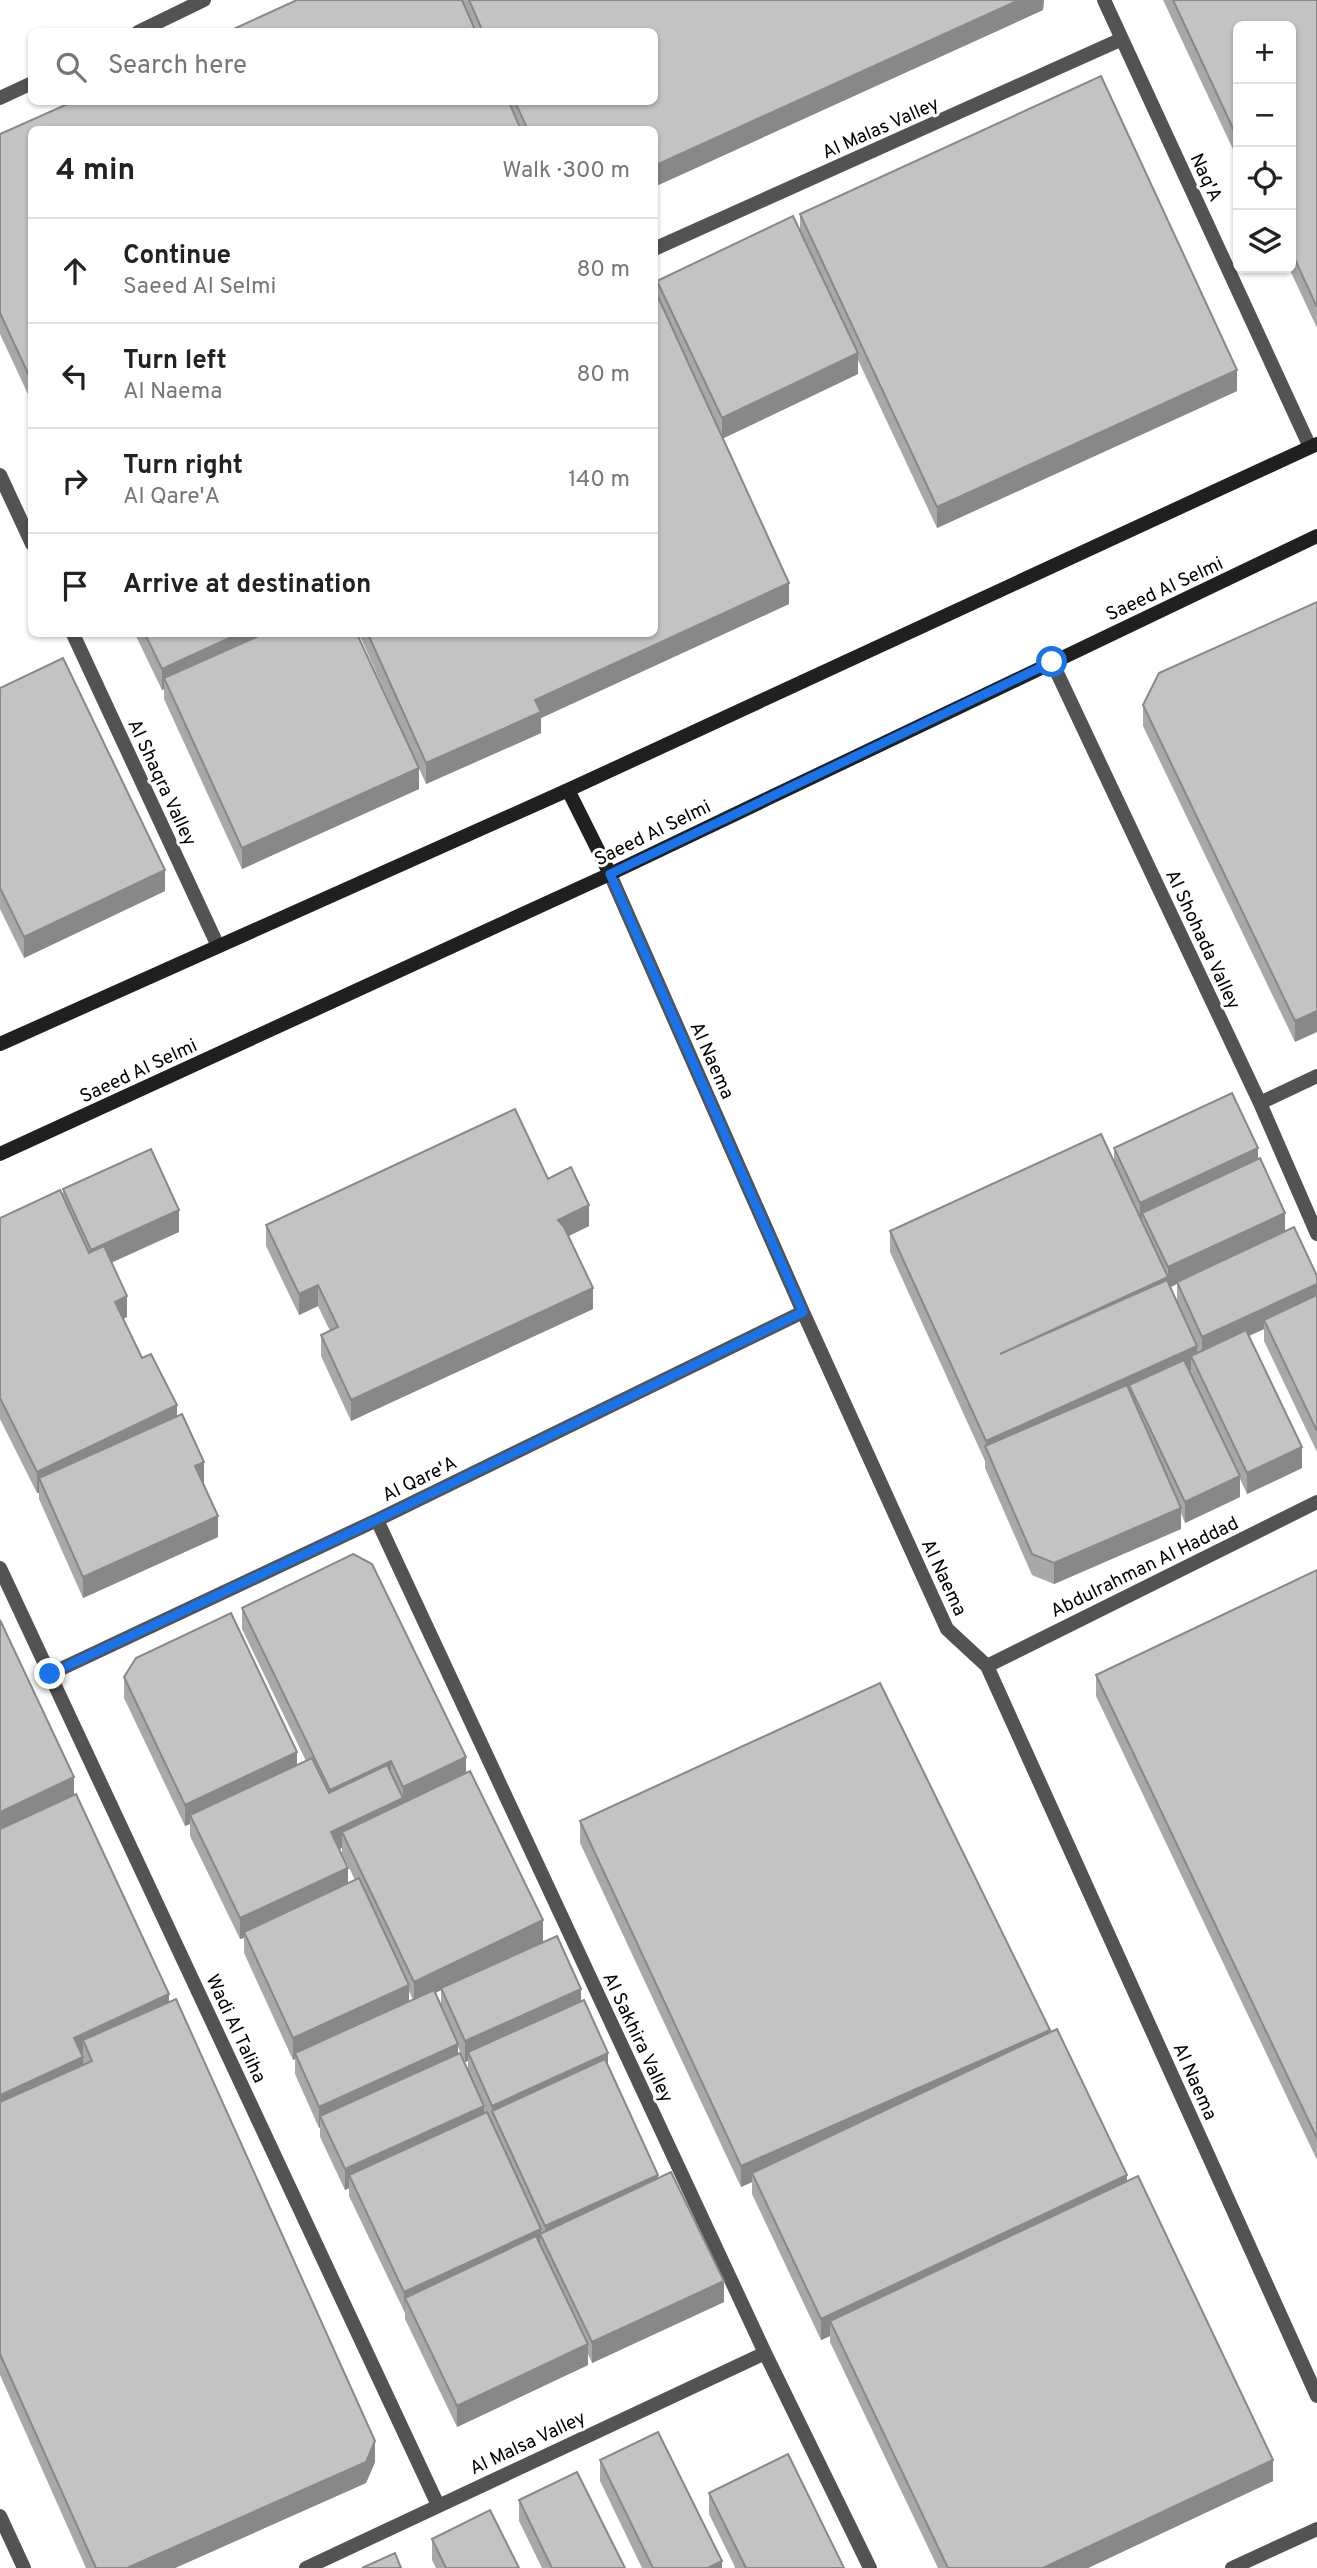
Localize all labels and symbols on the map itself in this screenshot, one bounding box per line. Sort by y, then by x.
street label: Al Malas Valley [819,92,943,165]
street label: Naq'A [1184,150,1227,206]
street label: Saeed Al Selmi [1102,552,1227,627]
route start [1036,646,1067,677]
street label: Al Shaqra Valley [121,716,201,850]
street label: Saeed Al Selmi [591,795,715,872]
street label: Al Shohada Valley [1159,866,1245,1014]
street label: Al Naema [684,1018,739,1103]
street label: Saeed Al Selmi [76,1034,201,1109]
street label: Al Qare'A [379,1451,461,1508]
street label: Abdulrahman Al Haddad [1047,1512,1243,1624]
street label: Al Naema [915,1536,971,1620]
route end [34,1658,65,1689]
street label: Al Sakhira Valley [597,1969,678,2107]
street label: Wadi Al Taliha [200,1971,271,2087]
street label: Al Naema [1167,2039,1222,2124]
street label: Al Malsa Valley [466,2406,590,2481]

